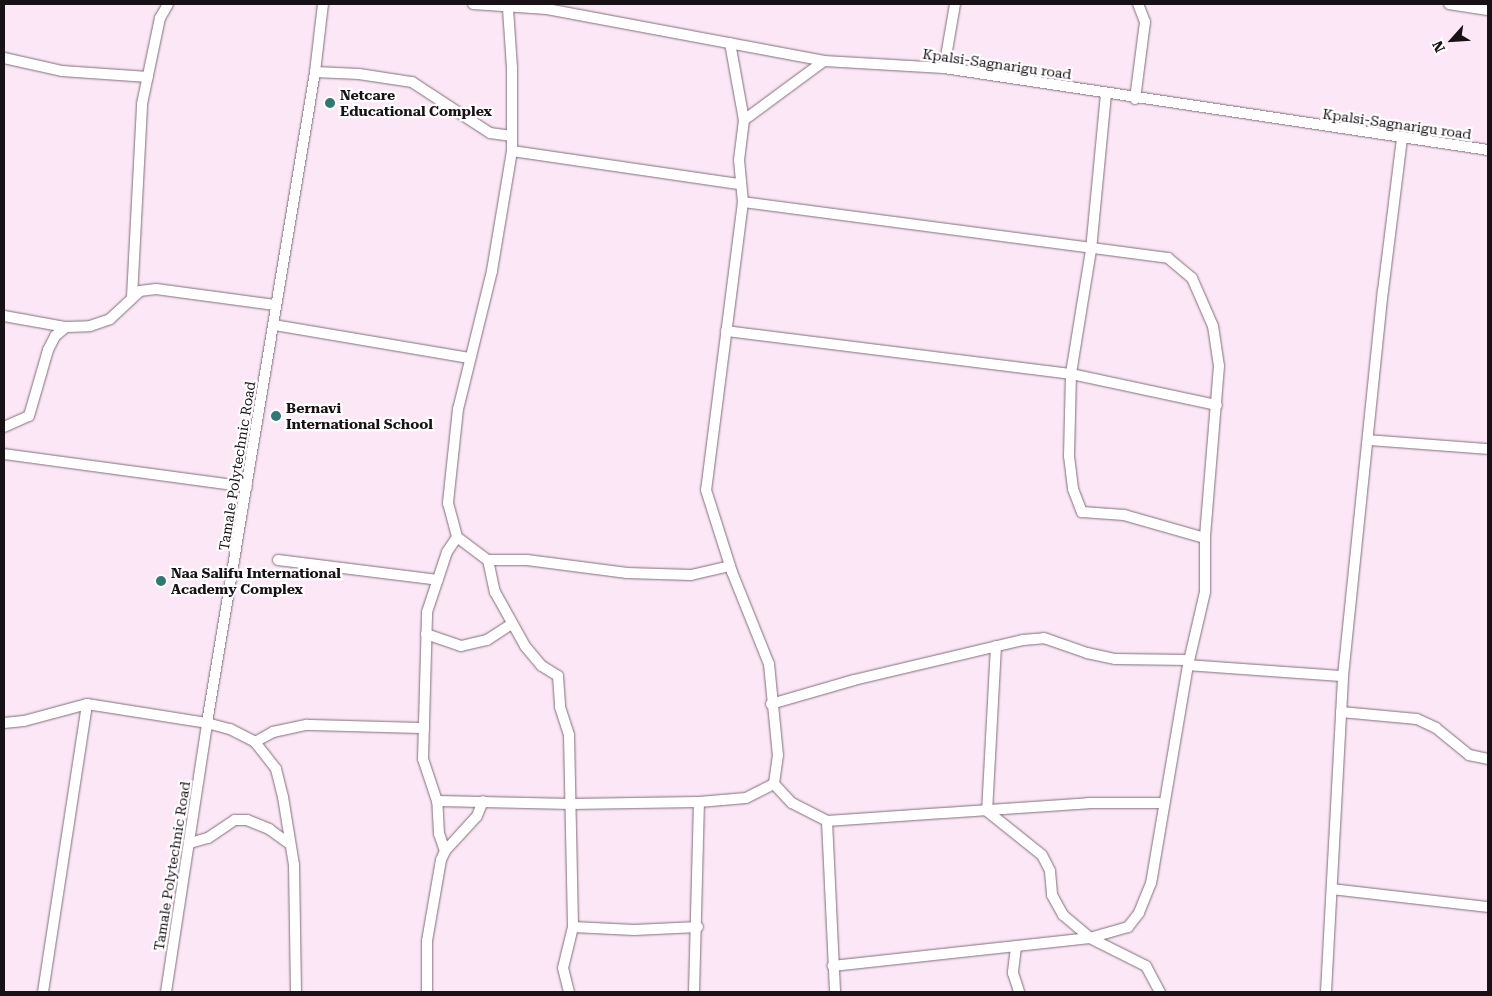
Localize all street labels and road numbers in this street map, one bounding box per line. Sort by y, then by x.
street label: Kpalsi-Sagnarigu road [921,45,1073,83]
street label: Kpalsi-Sagnarigu road [1321,105,1473,143]
street label: Tamale Polytechnic Road [215,380,259,552]
street label: Tamale Polytechnic Road [150,780,194,952]

